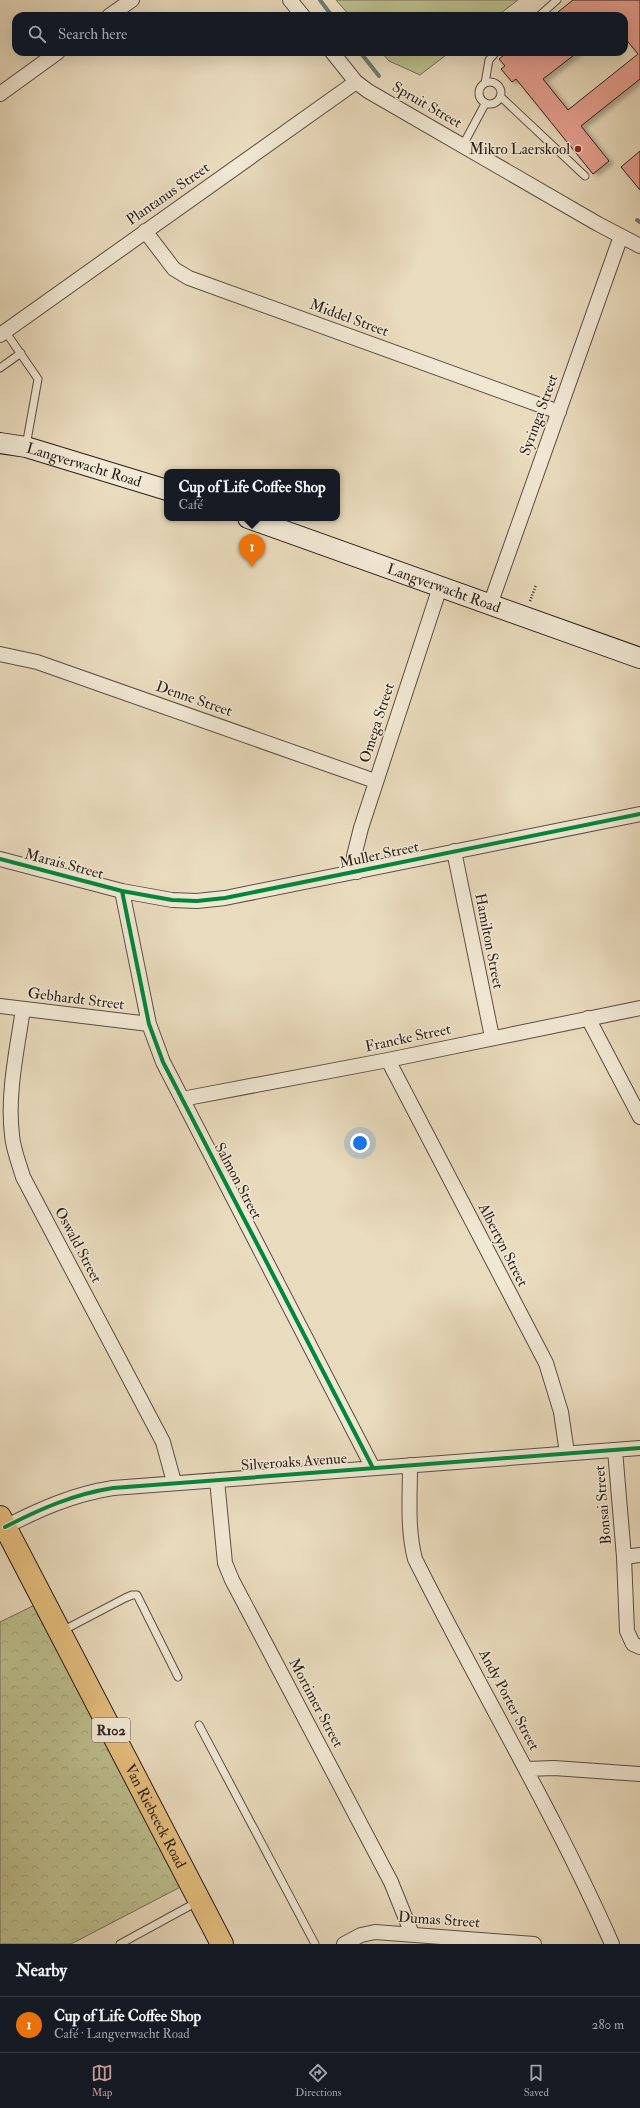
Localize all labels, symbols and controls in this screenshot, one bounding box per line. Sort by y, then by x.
search box [12,12,628,56]
icon: search [26,23,48,45]
text: Search here [58,25,127,44]
street label: Spruit Street [388,77,465,133]
place label: Mikro Laerskool [469,140,570,159]
marker: Mikro Laerskool [573,144,583,154]
street label: Plantanus Street [123,158,213,230]
street label: Middel Street [307,295,391,341]
street label: Syringa Street [516,372,563,458]
street label: Langverwacht Road [24,438,144,491]
popup [164,469,340,521]
text: Cup of Life Coffee Shop [178,478,326,497]
text: Café [178,497,203,513]
pin: 1 [239,534,265,567]
street label: Langverwacht Road [385,559,504,617]
street label: Denne Street [153,677,235,721]
street label: Omega Street [355,681,399,765]
street label: Muller Street [337,837,421,873]
street label: Marais Street [23,844,106,884]
street label: Hamilton Street [470,892,508,991]
street label: Gebhardt Street [27,984,126,1014]
street label: Francke Street [363,1020,453,1056]
your location [350,1133,370,1153]
street label: Salmon Street [210,1139,266,1223]
street label: Albertyn Street [473,1199,532,1290]
street label: Oswald Street [50,1204,106,1286]
street label: Silveroaks Avenue [240,1449,348,1475]
street label: Bonsai Street [590,1464,616,1545]
street label: Andy Porter Street [474,1645,544,1754]
street label: Mortimer Street [284,1655,348,1751]
road number: R102 [92,1718,130,1742]
street label: Van Riebeeck Road [120,1761,191,1872]
street label: Dumas Street [397,1908,481,1932]
text: Nearby [16,1960,67,1981]
text: Cup of Life Coffee Shop [54,2007,201,2026]
text: 1 [27,2017,31,2033]
text: 280 m [592,2017,624,2033]
text: Café · Langverwacht Road [54,2026,190,2042]
tab: Map [91,2062,113,2099]
tab: Directions [295,2062,342,2099]
tab: Saved [524,2062,549,2099]

